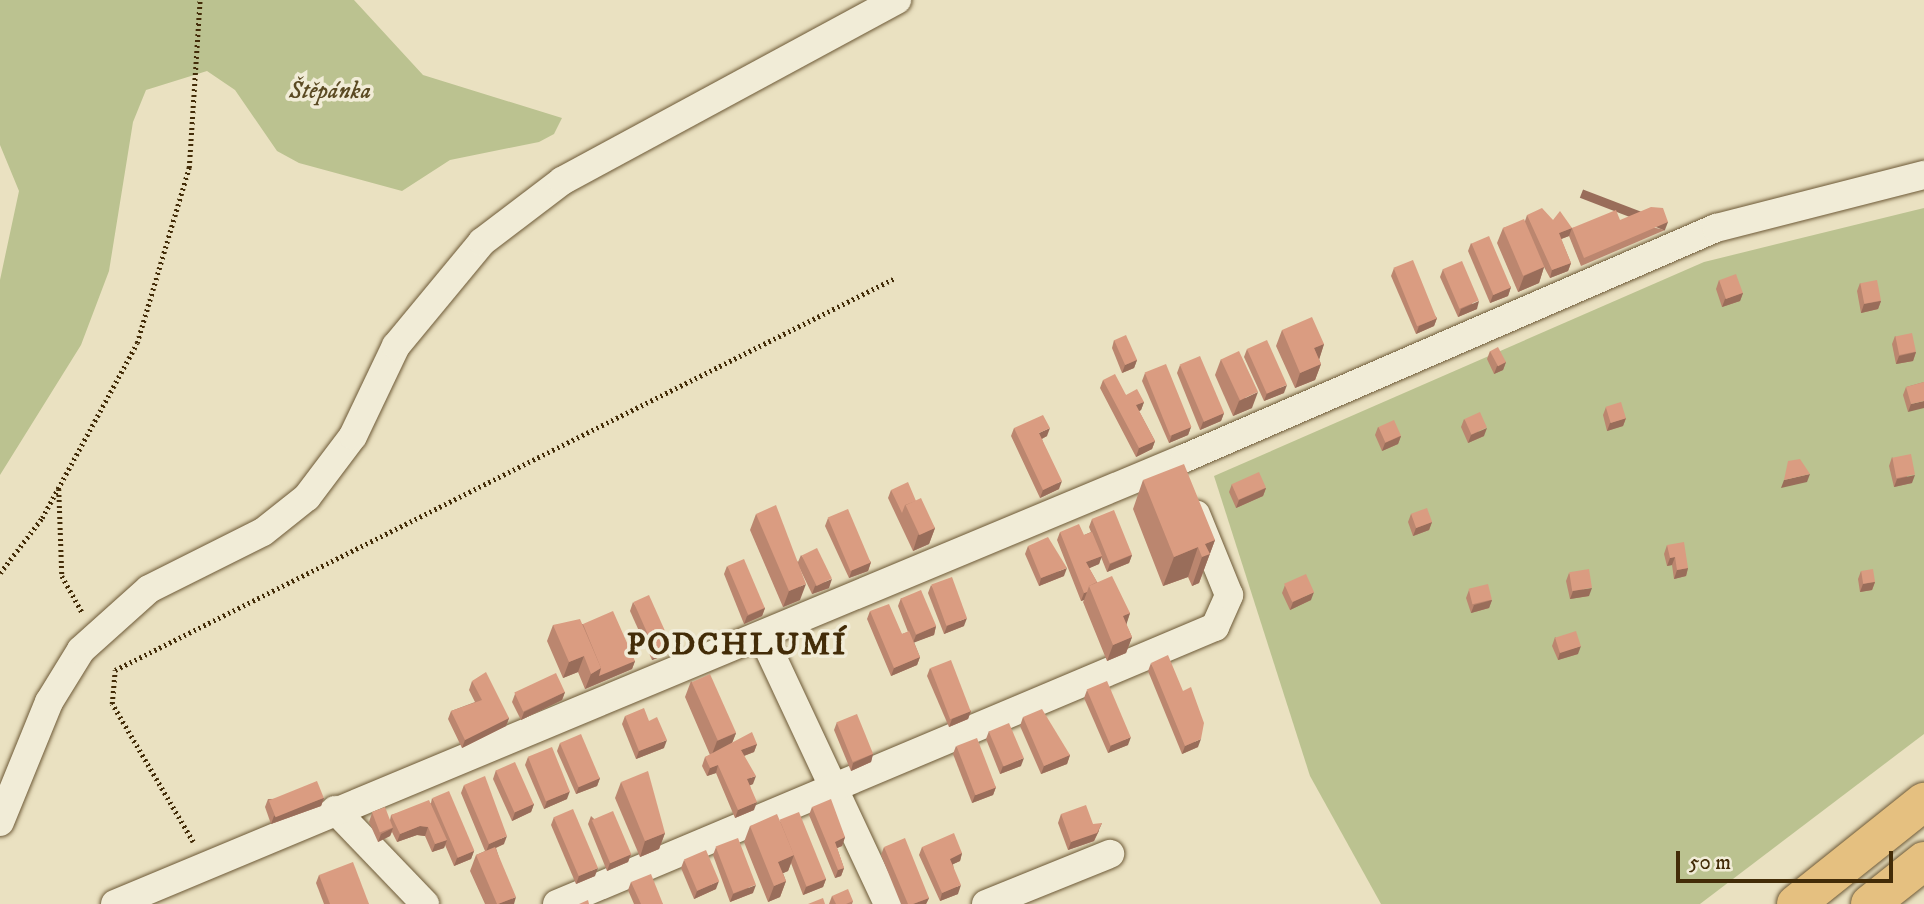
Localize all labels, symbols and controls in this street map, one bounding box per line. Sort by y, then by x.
park label: Štěpánka [289,78,371,106]
district label: PODCHLUMÍ [628,626,846,664]
scale bar [1679,838,1896,882]
text: 50 m [1689,850,1731,876]

